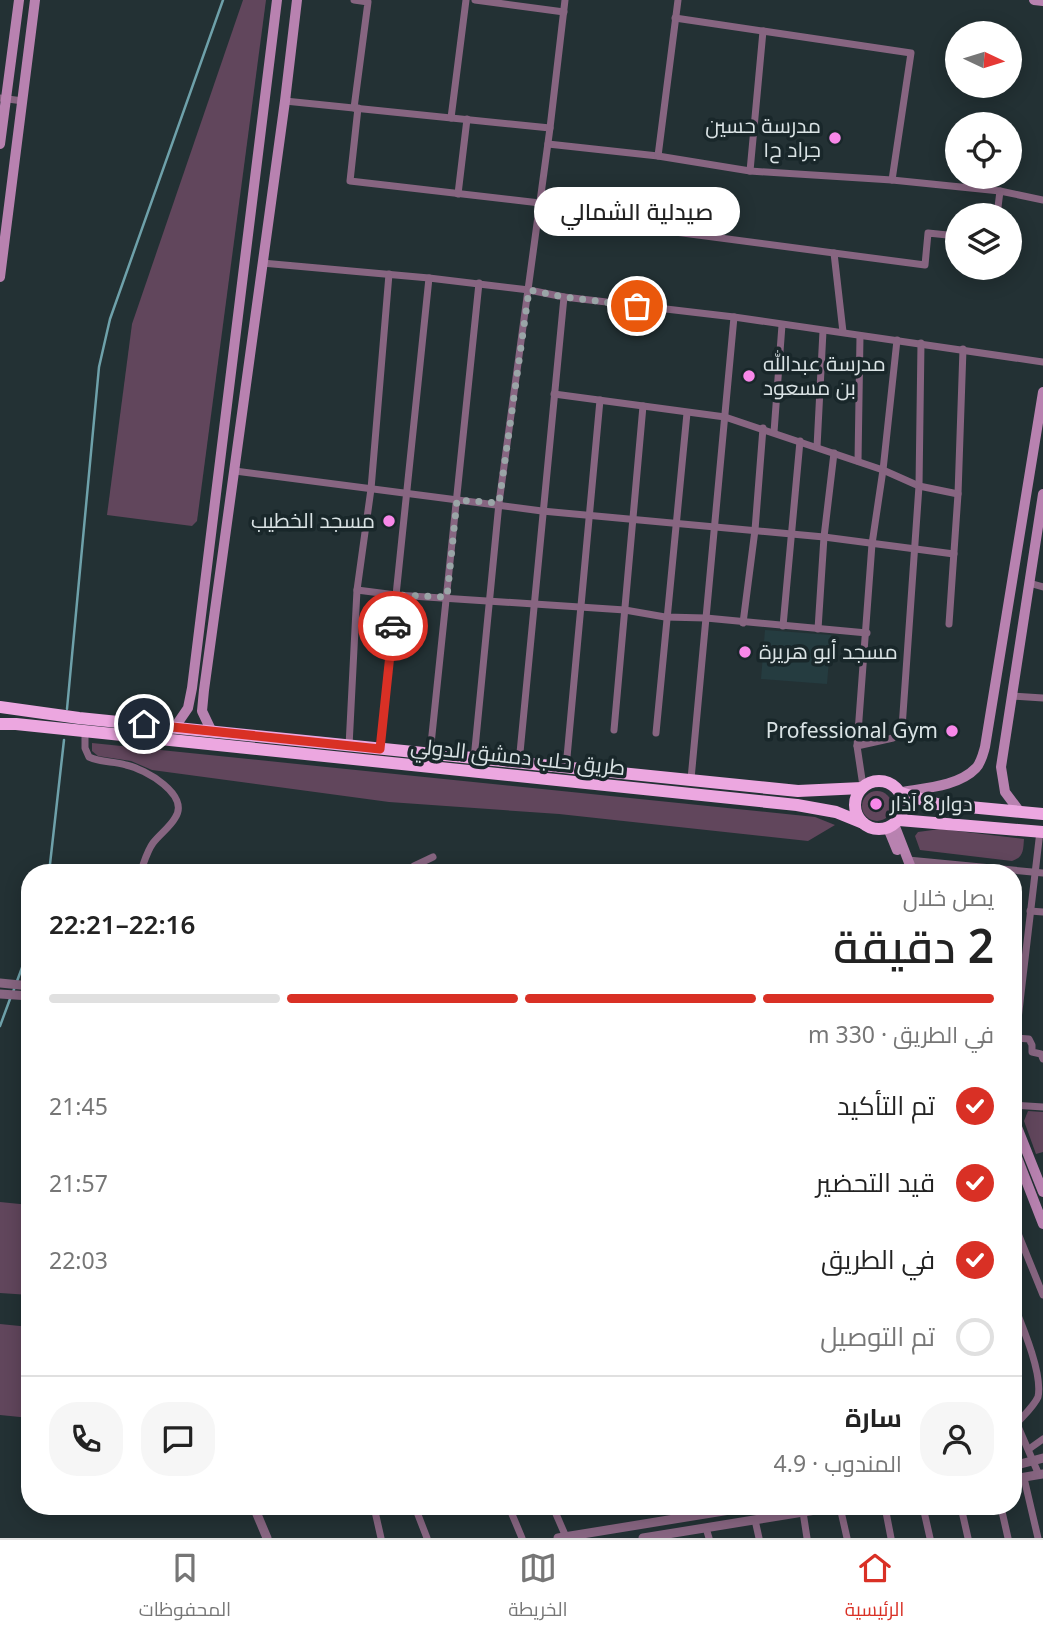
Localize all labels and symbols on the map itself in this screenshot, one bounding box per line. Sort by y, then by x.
north arrow [945,21,1022,98]
place label: مدرسة حسين جراد ح١ [705,111,821,164]
marker: مدرسة حسين جراد ح١ [827,130,843,146]
callout: صيدلية الشمالي [534,187,740,236]
pin [607,276,667,336]
place label: مدرسة عبدالله بن مسعود [763,349,886,401]
marker: مدرسة عبدالله بن مسعود [741,368,757,384]
place label: مسجد الخطيب [251,506,375,534]
marker: مسجد الخطيب [381,513,397,529]
courier [358,591,428,661]
place label: مسجد أبو هريرة [759,637,898,665]
marker: مسجد أبو هريرة [737,644,753,660]
pin [114,694,174,754]
place label: Professional Gym [766,716,938,744]
marker: Professional Gym [944,723,960,739]
street label: طريق حلب دمشق الدولي [409,731,627,784]
place label: دوار 8 آذار [889,789,973,817]
marker: دوار 8 آذار [868,796,884,812]

